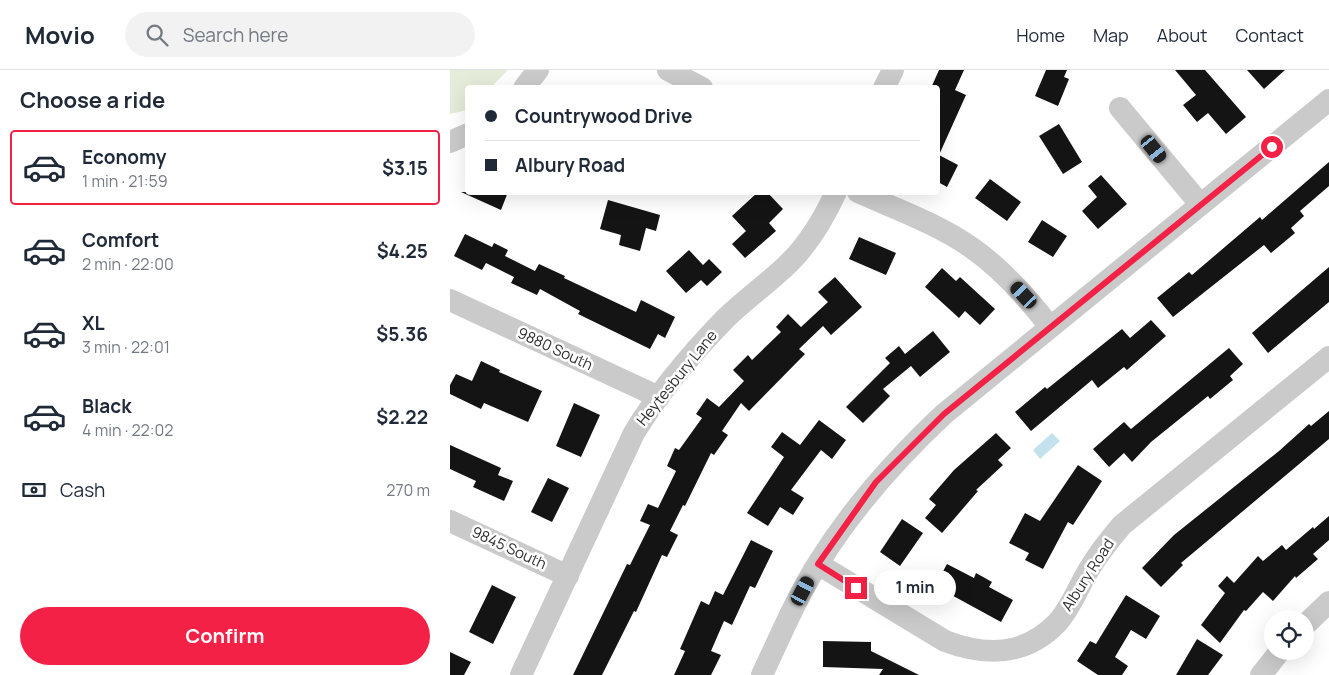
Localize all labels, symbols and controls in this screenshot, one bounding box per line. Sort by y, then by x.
search box [125,12,475,57]
text: Movio [25,18,95,51]
icon: search [143,21,171,49]
text: Search here [183,22,288,48]
text: Home [1016,23,1065,47]
text: Map [1093,23,1129,47]
text: About [1157,23,1207,47]
text: Contact [1235,23,1304,47]
text: Choose a ride [20,85,165,115]
text: Countrywood Drive [515,103,692,129]
car [1138,133,1169,165]
route start [1261,136,1283,158]
text: Economy [82,144,166,170]
icon: car [22,145,67,190]
text: Albury Road [515,152,625,178]
text: $3.15 [382,155,428,181]
text: 1 min · 21:59 [82,170,168,192]
text: Comfort [82,227,159,253]
icon: car [22,228,67,273]
text: $4.25 [377,238,428,264]
text: 2 min · 22:00 [82,253,174,275]
car [1008,279,1039,311]
text: XL [82,310,105,336]
icon: car [22,311,67,356]
text: $5.36 [376,321,428,347]
street label: 9880 South [514,322,596,375]
street label: Heytesbury Lane [632,325,722,430]
text: 3 min · 22:01 [82,336,170,358]
text: Black [82,393,131,419]
icon: car [22,394,67,439]
text: $2.22 [376,404,428,430]
text: 4 min · 22:02 [82,419,173,441]
icon: cash [20,476,48,504]
text: Cash [60,477,105,503]
text: 270 m [386,479,430,501]
street label: 9845 South [468,521,550,574]
street label: Albury Road [1056,534,1119,615]
callout: 1 min [874,570,956,606]
car [789,574,816,608]
text: 1 min [895,576,935,598]
route end [845,577,867,599]
button: Confirm [20,607,430,665]
map controls [1264,610,1314,660]
button: locate [1264,610,1314,660]

